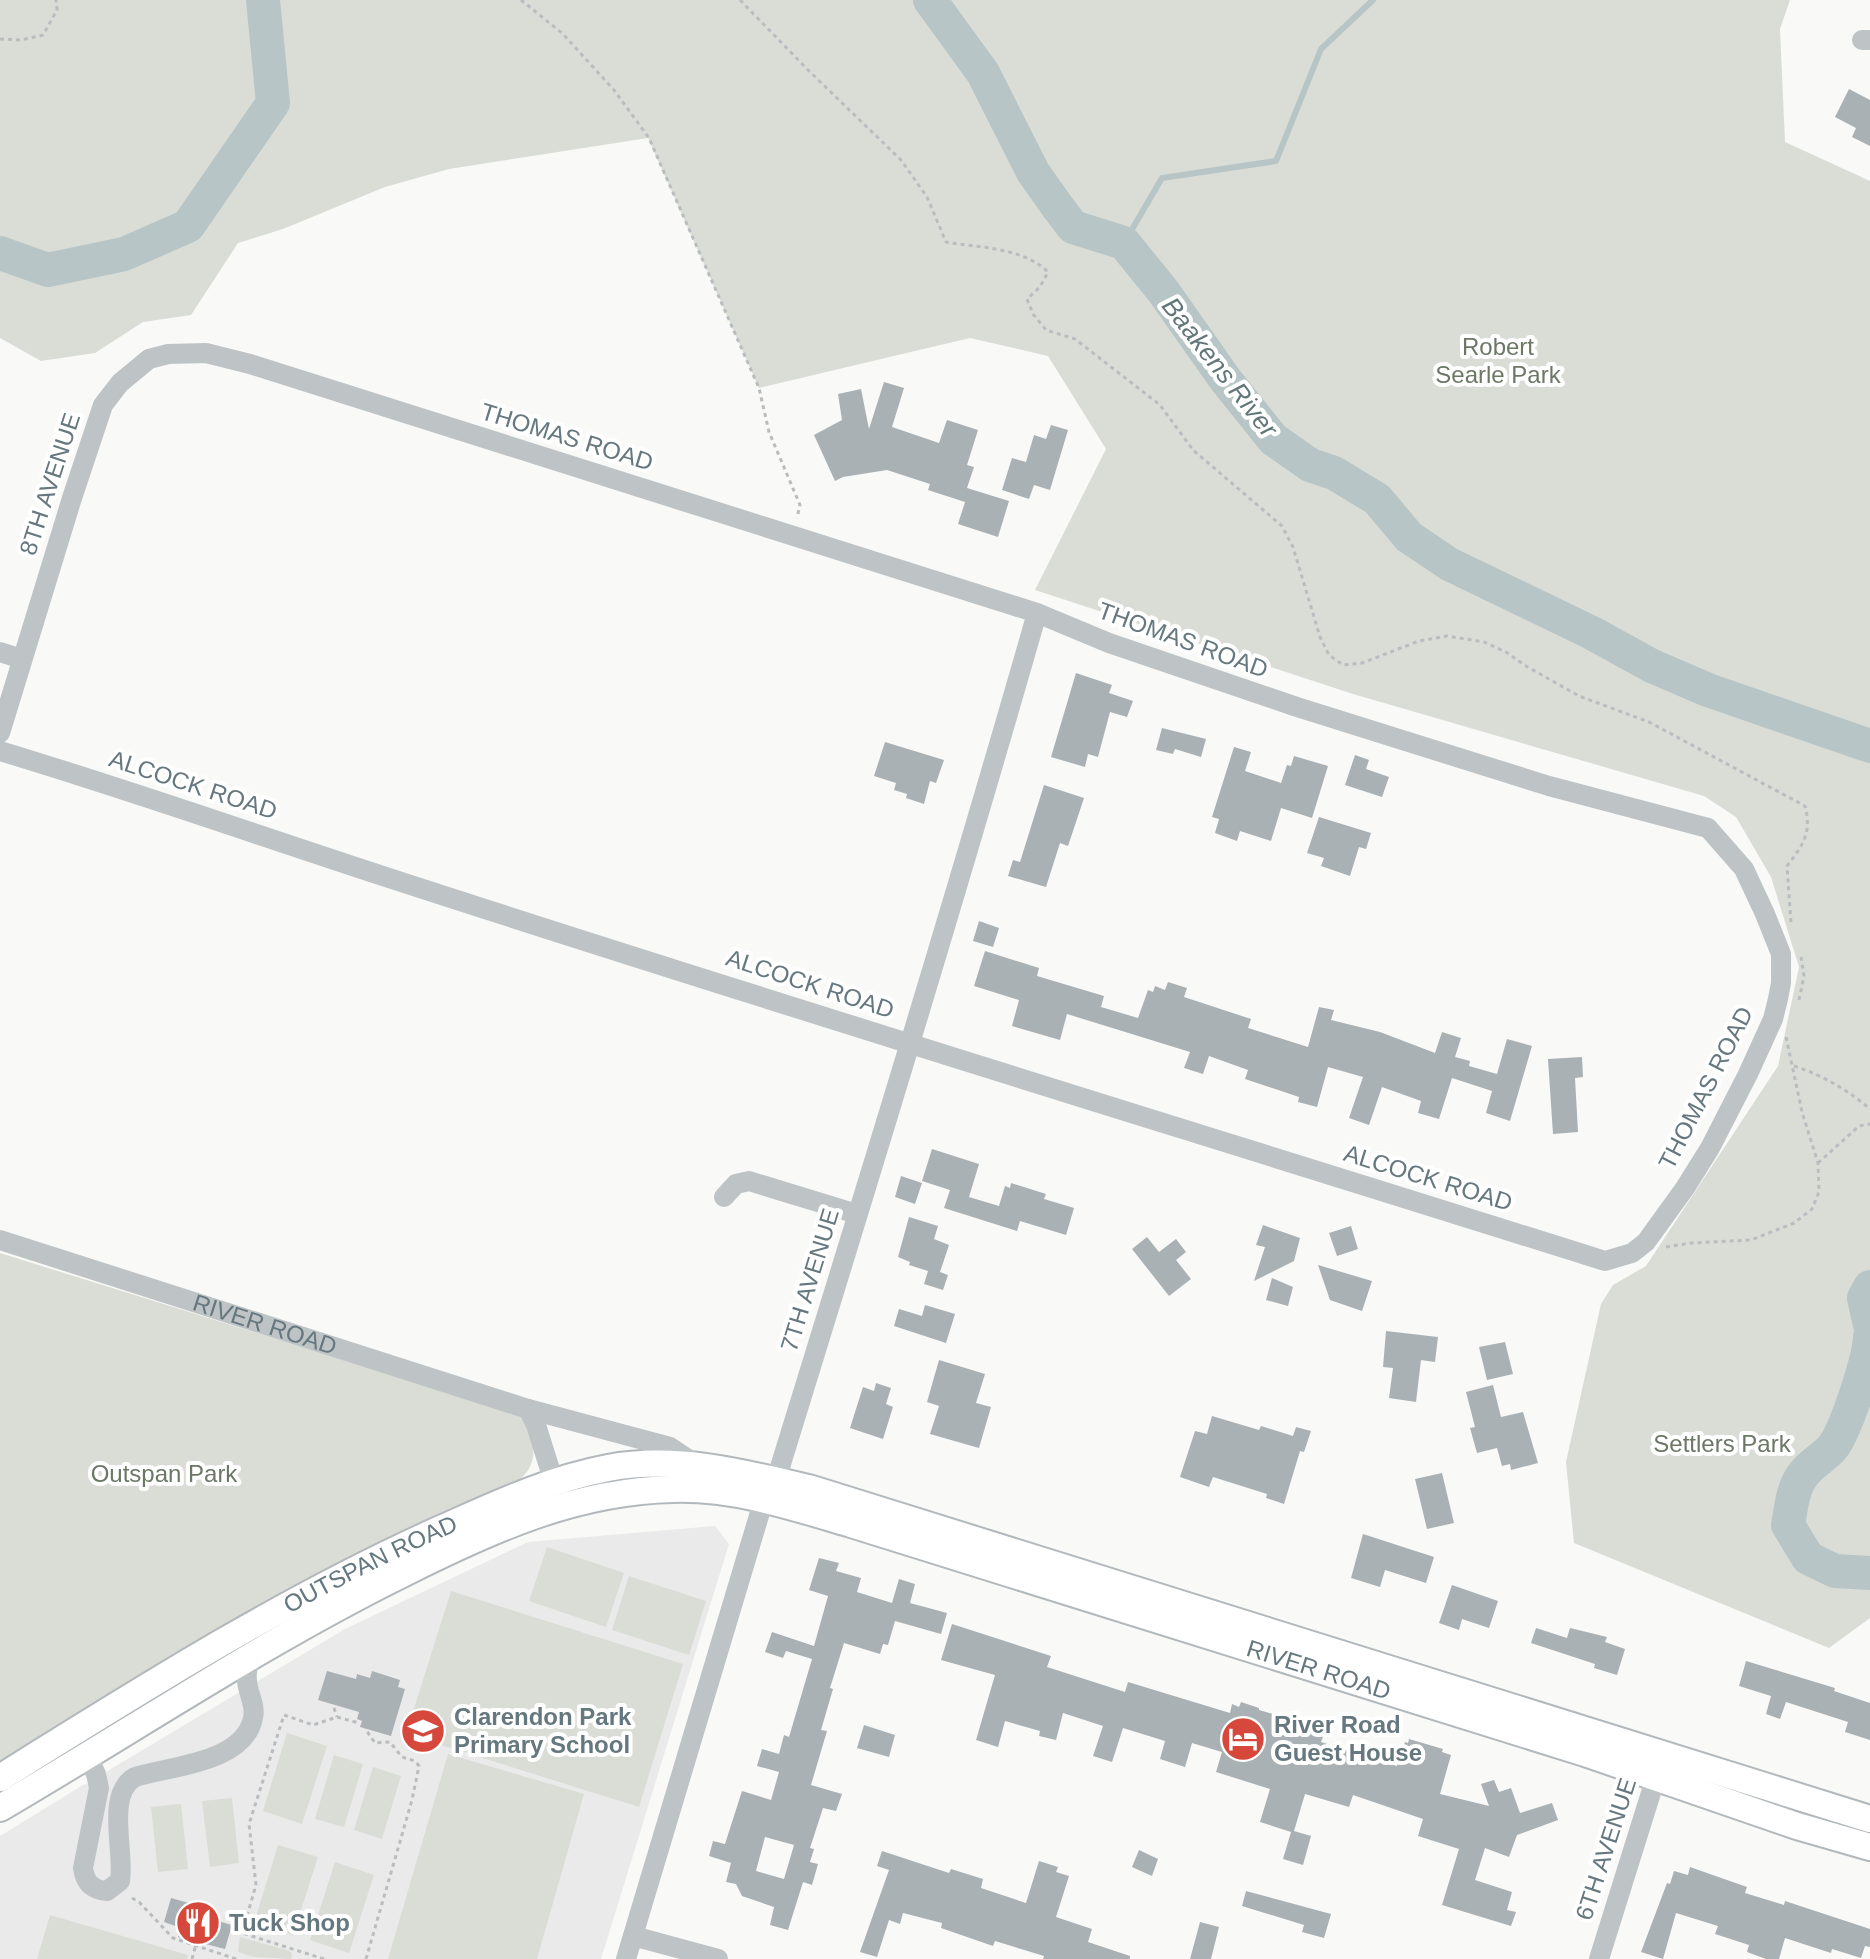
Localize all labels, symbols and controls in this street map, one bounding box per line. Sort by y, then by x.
water label: Baakens River [1156,291,1285,444]
park label: Robert Searle Park [1435,333,1562,388]
street label: THOMAS ROAD [478,397,657,476]
street label: 8TH AVENUE [14,409,85,558]
street label: THOMAS ROAD [1095,596,1272,683]
street label: ALCOCK ROAD [106,745,280,824]
street label: ALCOCK ROAD [723,944,897,1023]
street label: THOMAS ROAD [1653,1002,1758,1174]
street label: ALCOCK ROAD [1341,1139,1516,1216]
street label: 7TH AVENUE [775,1205,844,1354]
street label: RIVER ROAD [190,1289,340,1360]
park label: Settlers Park [1653,1430,1792,1457]
park label: Outspan Park [91,1460,238,1487]
street label: OUTSPAN ROAD [279,1509,461,1618]
street label: RIVER ROAD [1244,1634,1394,1705]
place label: Clarendon Park Primary School [454,1703,632,1758]
school or university icon: Clarendon Park Primary School [399,1707,447,1755]
place label: River Road Guest House [1274,1711,1422,1766]
hotel icon: River Road Guest House [1219,1715,1267,1763]
street label: 6TH AVENUE [1570,1774,1641,1923]
restaurant icon: Tuck Shop [174,1899,222,1947]
place label: Tuck Shop [229,1909,350,1936]

